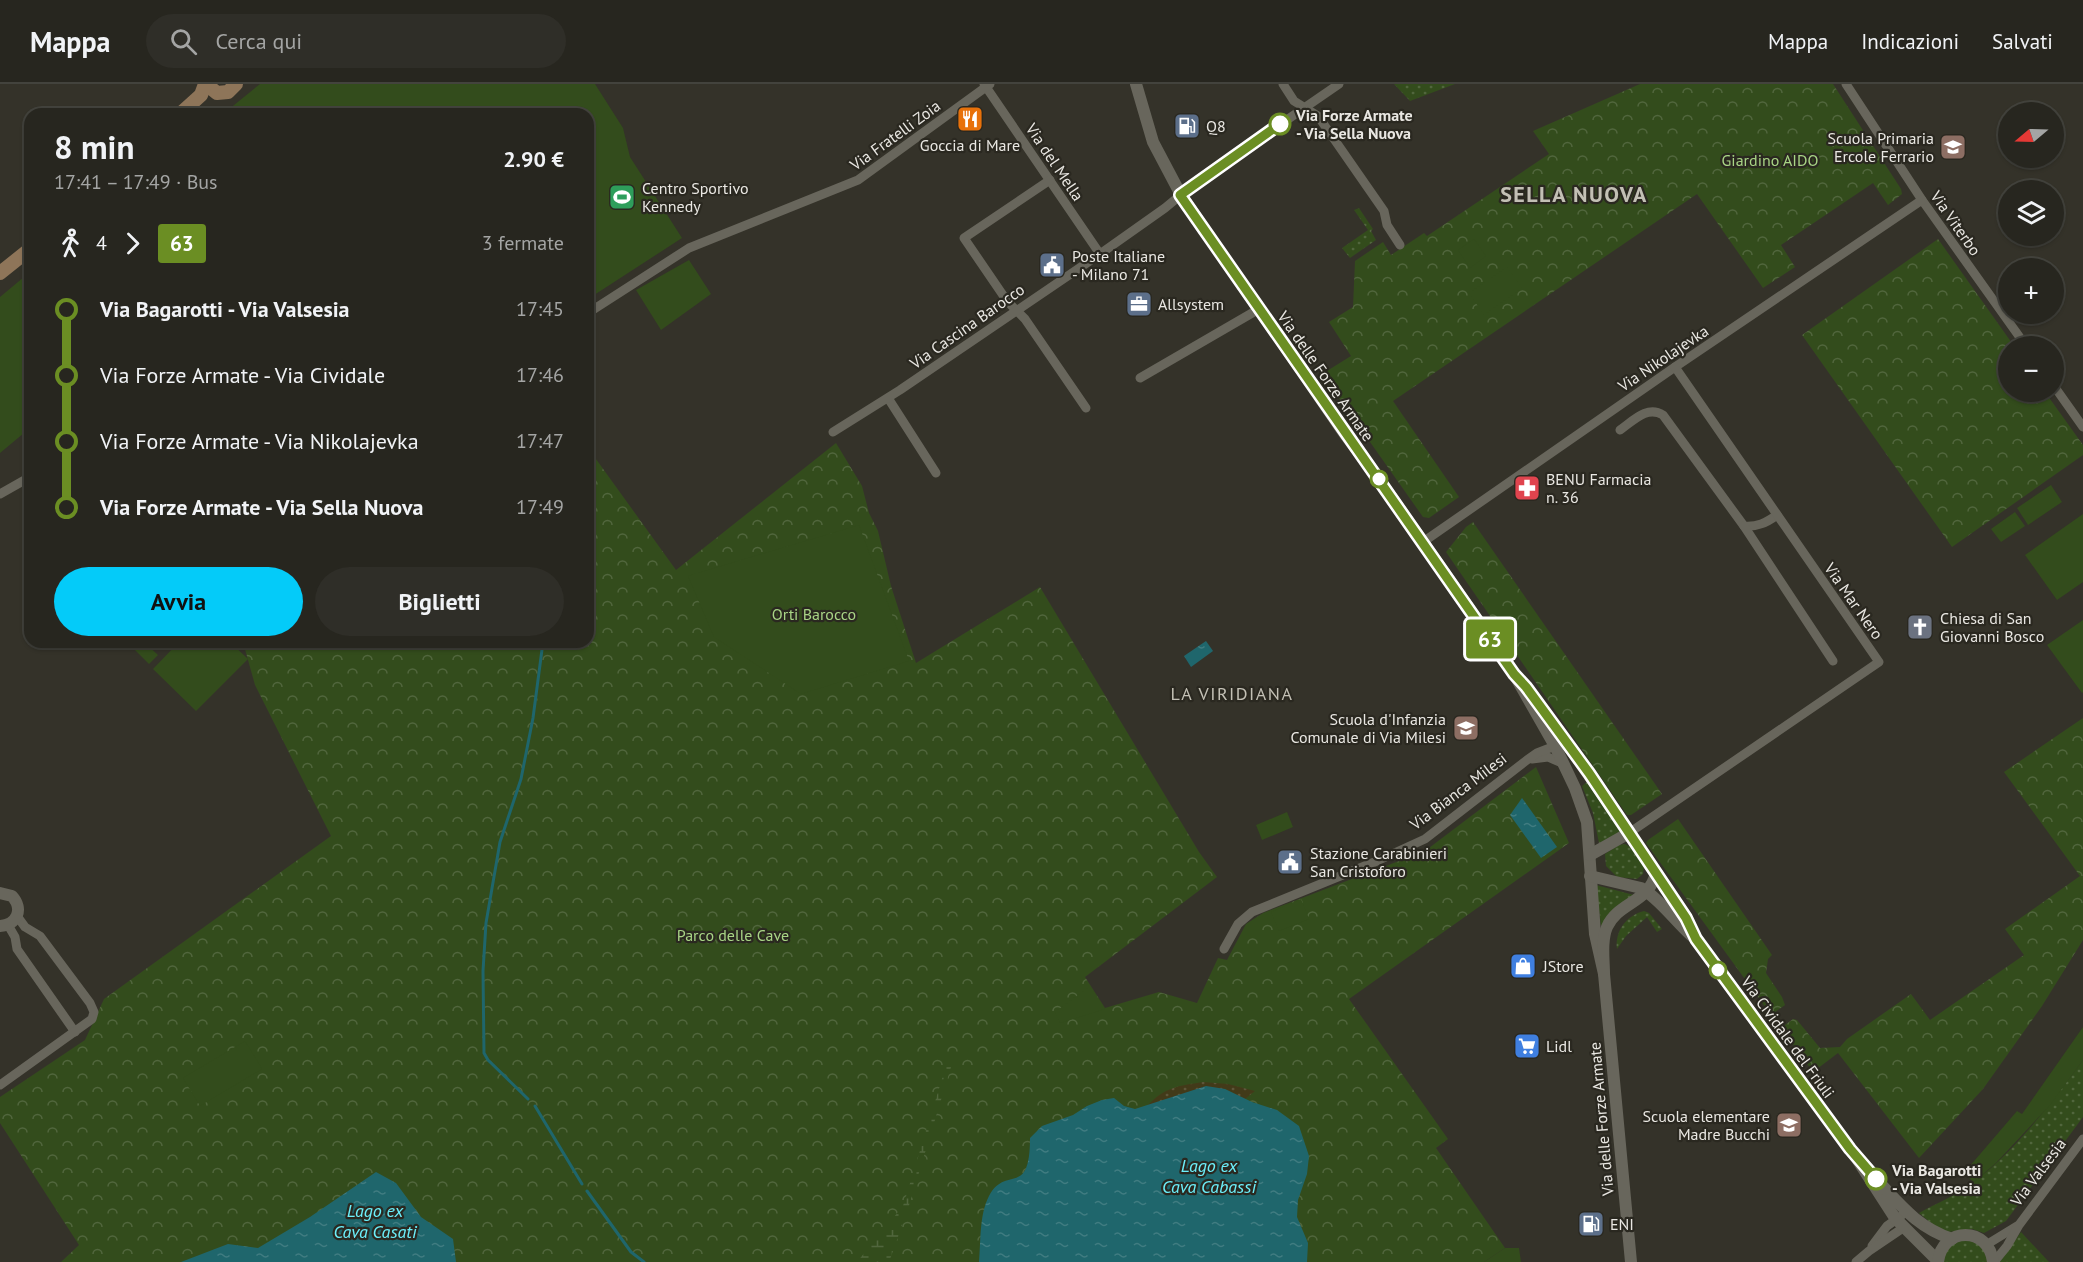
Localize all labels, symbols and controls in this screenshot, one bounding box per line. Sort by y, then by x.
search box [146,14,566,68]
text: Mappa [30,23,110,60]
icon: search [167,25,200,58]
text: Cerca qui [215,27,302,55]
text: Mappa [1768,28,1828,55]
text: Indicazioni [1861,28,1959,55]
text: Salvati [1992,28,2053,55]
street label: Via Fratelli Zoia [845,96,944,175]
north arrow [1998,102,2064,168]
map controls [1998,102,2064,402]
restaurant icon: Goccia di Mare [955,104,985,134]
place label: Via Forze Armate - Via Sella Nuova [1295,105,1413,143]
fuel station icon: Q8 [1172,111,1202,141]
marker: Via Forze Armate - Via Sella Nuova [1269,113,1291,135]
place label: Q8 [1206,116,1226,136]
street label: Via del Mella [1021,119,1088,205]
text: 8 min [54,125,135,168]
place label: Scuola Primaria Ercole Ferrario [1828,128,1934,166]
school or university icon: Scuola Primaria Ercole Ferrario [1938,132,1968,162]
place label: Goccia di Mare [920,135,1020,155]
text: 2.90 € [503,145,564,173]
park label: Giardino AIDO [1722,150,1818,170]
text: 17:41 – 17:49 · Bus [54,169,218,195]
place label: Centro Sportivo Kennedy [642,178,749,216]
district label: SELLA NUOVA [1500,180,1648,208]
button: layers [1998,180,2064,246]
sports icon: Centro Sportivo Kennedy [607,182,637,212]
street label: Via Viterbo [1926,186,1986,259]
icon: walk [54,227,87,260]
icon: forward [116,227,149,260]
text: 4 [96,230,107,256]
text: 63 [170,230,194,257]
text: 3 fermate [482,230,564,256]
place label: Poste Italiane - Milano 71 [1072,246,1165,284]
public building icon: Poste Italiane - Milano 71 [1037,250,1067,280]
button: + [1998,258,2064,324]
street label: Via Cascina Barocco [905,279,1028,374]
office icon: Allsystem [1124,289,1154,319]
place label: Allsystem [1158,294,1224,314]
text: Via Bagarotti - Via Valsesia [100,295,350,323]
text: 17:45 [516,296,564,322]
street label: Via delle Forze Armate [1273,306,1378,445]
street label: Via Nikolajevka [1613,320,1712,396]
button: − [1998,336,2064,402]
text: Via Forze Armate - Via Cividale [100,361,385,389]
text: 17:46 [516,362,564,388]
text: Via Forze Armate - Via Nikolajevka [100,427,419,455]
text: 17:47 [516,428,564,454]
place label: BENU Farmacia n. 36 [1546,469,1651,507]
unlabelled marker [1370,470,1388,488]
pharmacy icon: BENU Farmacia n. 36 [1512,473,1542,503]
text: Via Forze Armate - Via Sella Nuova [100,493,423,521]
text: 17:49 [516,494,564,520]
street label: Via Mar Nero [1820,558,1888,643]
button: Avvia [54,567,303,636]
button: Biglietti [315,567,564,636]
park label: Orti Barocco [772,604,856,624]
place label: Chiesa di San Giovanni Bosco [1940,608,2044,646]
church icon: Chiesa di San Giovanni Bosco [1905,612,1935,642]
line badge: 63 [1463,620,1517,658]
text: 63 [1478,626,1502,653]
district label: LA VIRIDIANA [1170,682,1294,705]
place label: Scuola d'Infanzia Comunale di Via Milesi [1290,709,1446,747]
school or university icon: Scuola d'Infanzia Comunale di Via Milesi [1451,713,1481,743]
street label: Via Bianca Milesi [1405,748,1510,835]
place label: Stazione Carabinieri San Cristoforo [1310,843,1447,881]
public building icon: Stazione Carabinieri San Cristoforo [1275,847,1305,877]
park label: Parco delle Cave [677,925,789,945]
shop icon: JStore [1508,951,1538,981]
place label: JStore [1542,956,1584,976]
unlabelled marker [1709,961,1727,979]
street label: Via Cividale del Friuli [1736,971,1839,1102]
supermarket icon: Lidl [1512,1031,1542,1061]
place label: Lidl [1546,1036,1572,1056]
street label: Via delle Forze Armate [1584,1041,1618,1198]
place label: Scuola elementare Madre Bucchi [1642,1106,1770,1144]
school or university icon: Scuola elementare Madre Bucchi [1774,1110,1804,1140]
street label: Via Valsesia [2005,1134,2070,1211]
water label: Lago ex Cava Cabassi [1162,1154,1257,1198]
place label: Via Bagarotti - Via Valsesia [1891,1160,1981,1198]
marker: Via Bagarotti - Via Valsesia [1865,1168,1887,1190]
water label: Lago ex Cava Casati [333,1199,418,1243]
fuel station icon: ENI [1576,1209,1606,1239]
place label: ENI [1610,1214,1634,1234]

